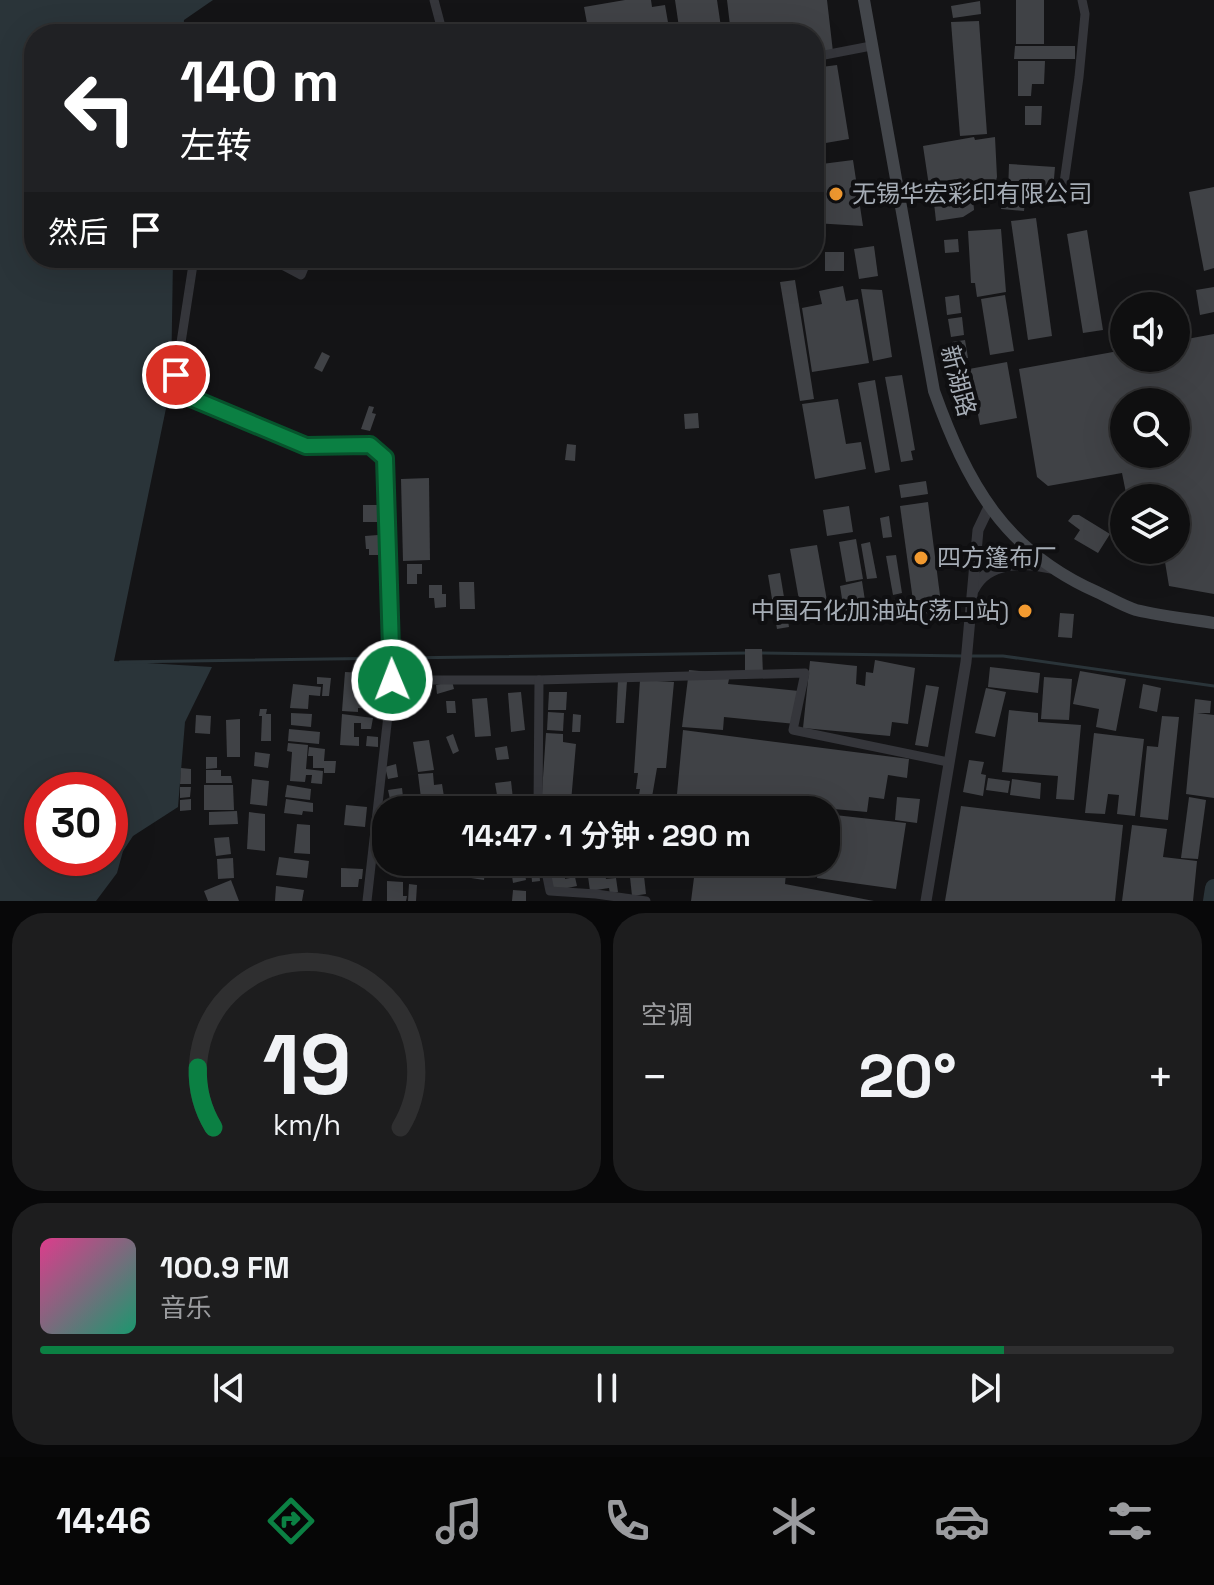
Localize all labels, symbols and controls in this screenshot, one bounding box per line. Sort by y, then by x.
text: 140 m [180,46,339,117]
icon: left [48,56,152,160]
text: 左转 [180,123,252,169]
place label: 无锡华宏彩印有限公司 [852,178,1092,209]
marker: 无锡华宏彩印有限公司 [827,185,845,203]
icon: arrive [124,208,168,252]
text: 然后 [48,213,108,252]
map controls [1110,292,1190,564]
button: sound [1110,292,1190,372]
pin [142,341,210,409]
street label: 新湖路 [934,342,983,420]
icon: arrive [154,353,198,397]
button: search [1110,388,1190,468]
button: layers [1110,484,1190,564]
place label: 四方篷布厂 [937,542,1057,573]
marker: 四方篷布厂 [912,549,930,567]
place label: 中国石化加油站(荡口站) [751,595,1009,626]
marker: 中国石化加油站(荡口站) [1016,602,1034,620]
position arrow [350,638,434,722]
speed limit sign: 30 [24,772,128,876]
text: 14:47 · 1 分钟 · 290 m [461,816,751,855]
text: 空调 [641,998,693,1032]
text: 19 [262,1012,351,1118]
text: 20° [858,1038,957,1115]
text: − [641,1049,668,1105]
text: + [1147,1049,1174,1105]
text: km/h [272,1107,341,1143]
text: 100.9 FM [160,1248,290,1287]
text: 音乐 [160,1291,212,1325]
icon: previous [207,1366,251,1410]
icon: pause [585,1366,629,1410]
icon: next [963,1366,1007,1410]
icon: directions [263,1493,319,1549]
icon: music [431,1493,487,1549]
icon: phone [599,1493,655,1549]
icon: climate [766,1493,822,1549]
icon: car [934,1493,990,1549]
icon: filters [1102,1493,1158,1549]
text: 14:46 [56,1498,151,1544]

